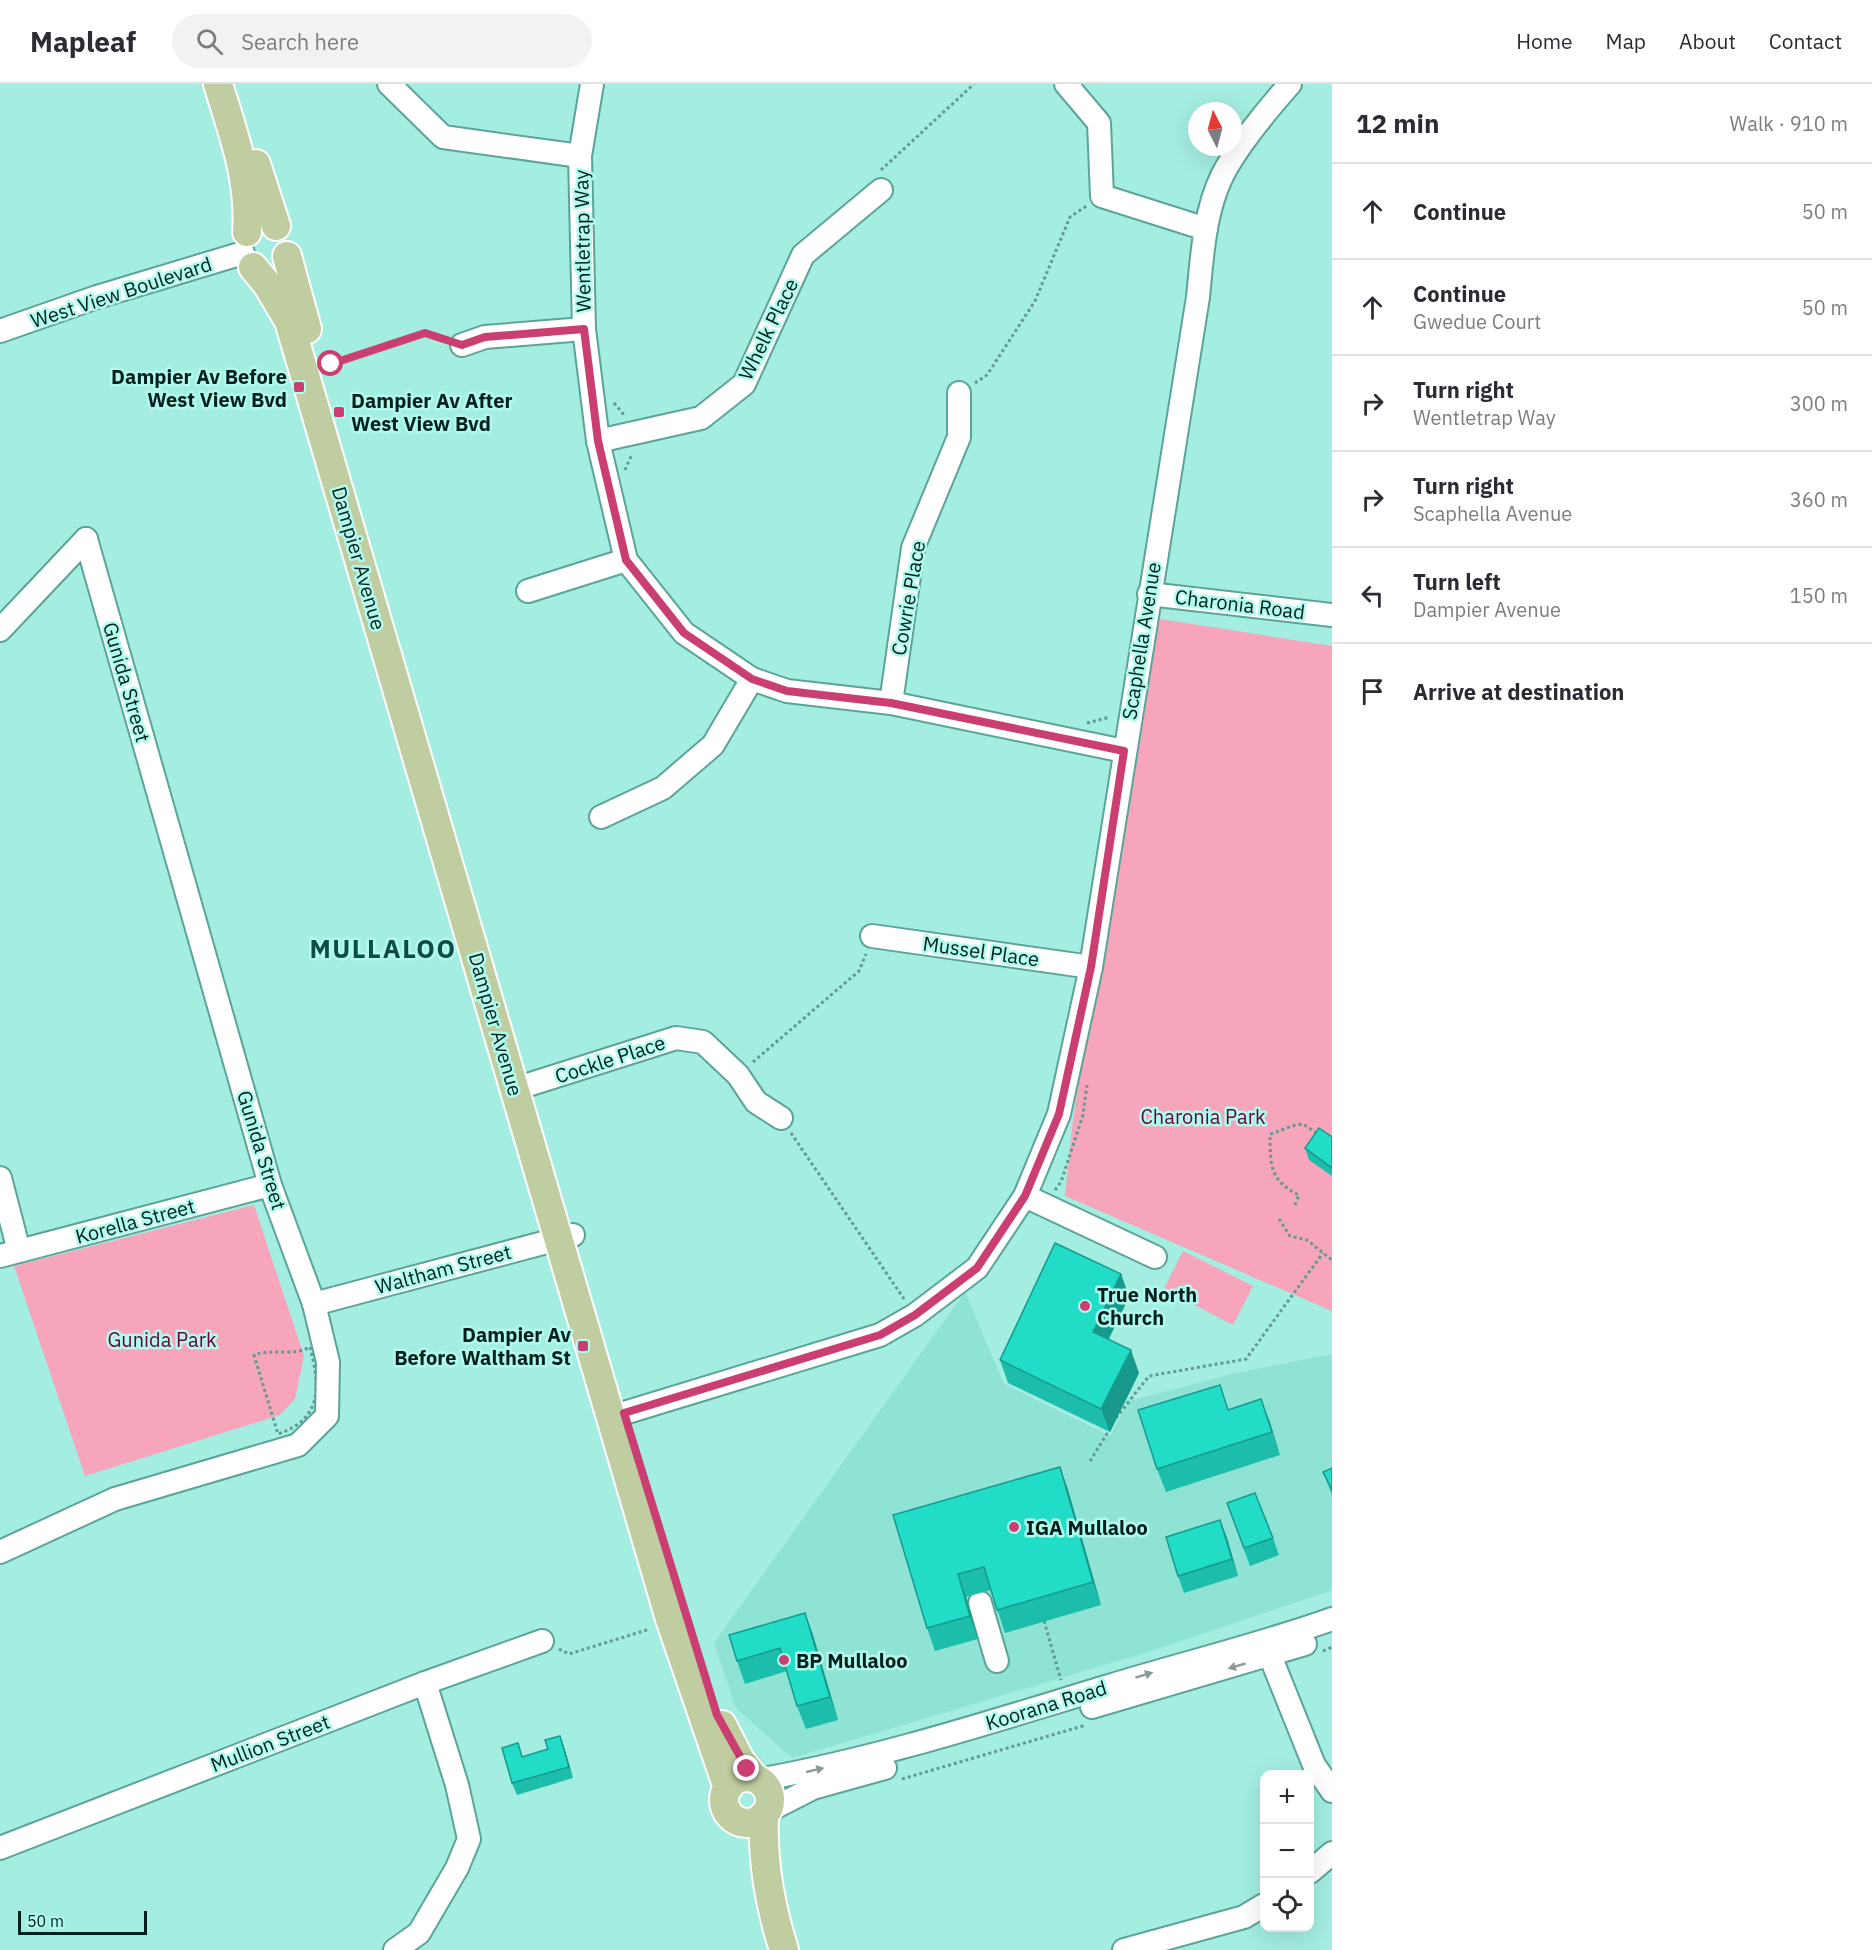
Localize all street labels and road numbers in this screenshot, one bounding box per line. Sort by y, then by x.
street label: Wentletrap Way [567,169,597,313]
street label: West View Boulevard [27,250,215,334]
street label: Whelk Place [732,274,804,384]
street label: Dampier Avenue [326,483,392,633]
street label: Cowrie Place [885,538,931,658]
street label: Scaphella Avenue [1115,560,1167,722]
street label: Charonia Road [1174,583,1306,625]
street label: Gunida Street [97,619,157,745]
street label: Mussel Place [921,929,1041,973]
street label: Dampier Avenue [463,949,529,1099]
street label: Cockle Place [551,1028,669,1090]
street label: Gunida Street [231,1087,293,1213]
street label: Korella Street [72,1192,198,1250]
street label: Waltham Street [372,1238,514,1300]
street label: Koorana Road [982,1674,1110,1736]
street label: Mullion Street [207,1708,333,1778]

